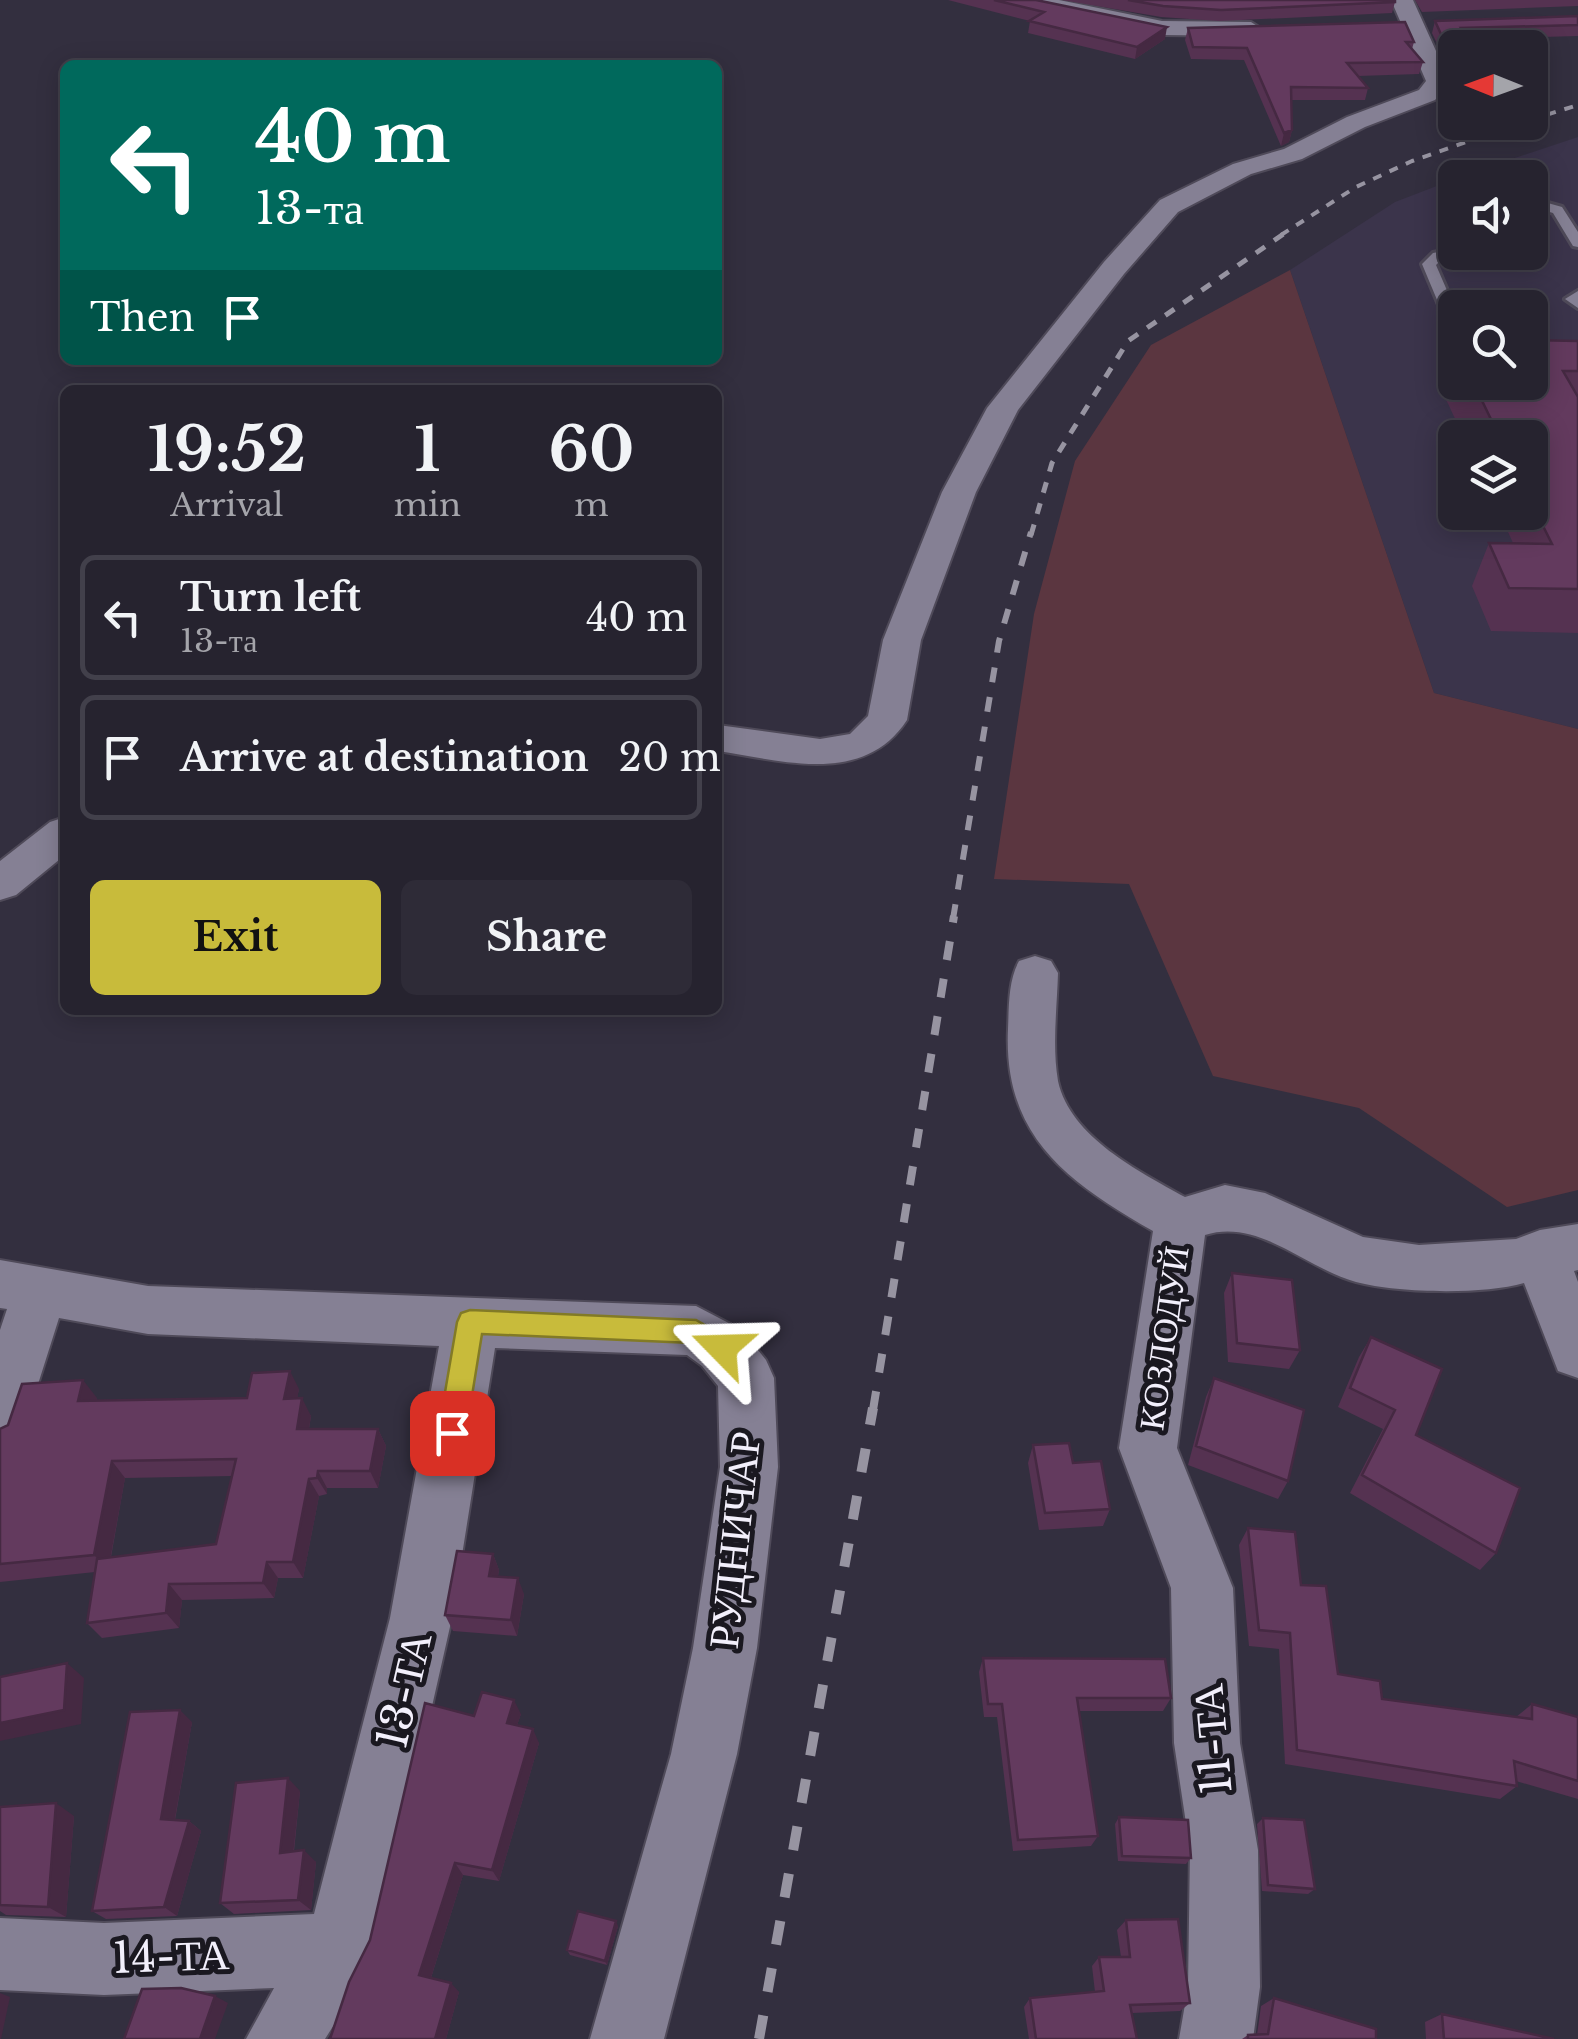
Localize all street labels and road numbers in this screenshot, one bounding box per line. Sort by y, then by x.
street label: КОЗЛОДУЙ [1129,1243,1198,1433]
street label: РУДНИЧАР [697,1429,771,1651]
street label: 13-ТА [365,1626,443,1753]
street label: 11-ТА [1181,1681,1243,1796]
street label: 14-ТА [112,1928,231,1984]

